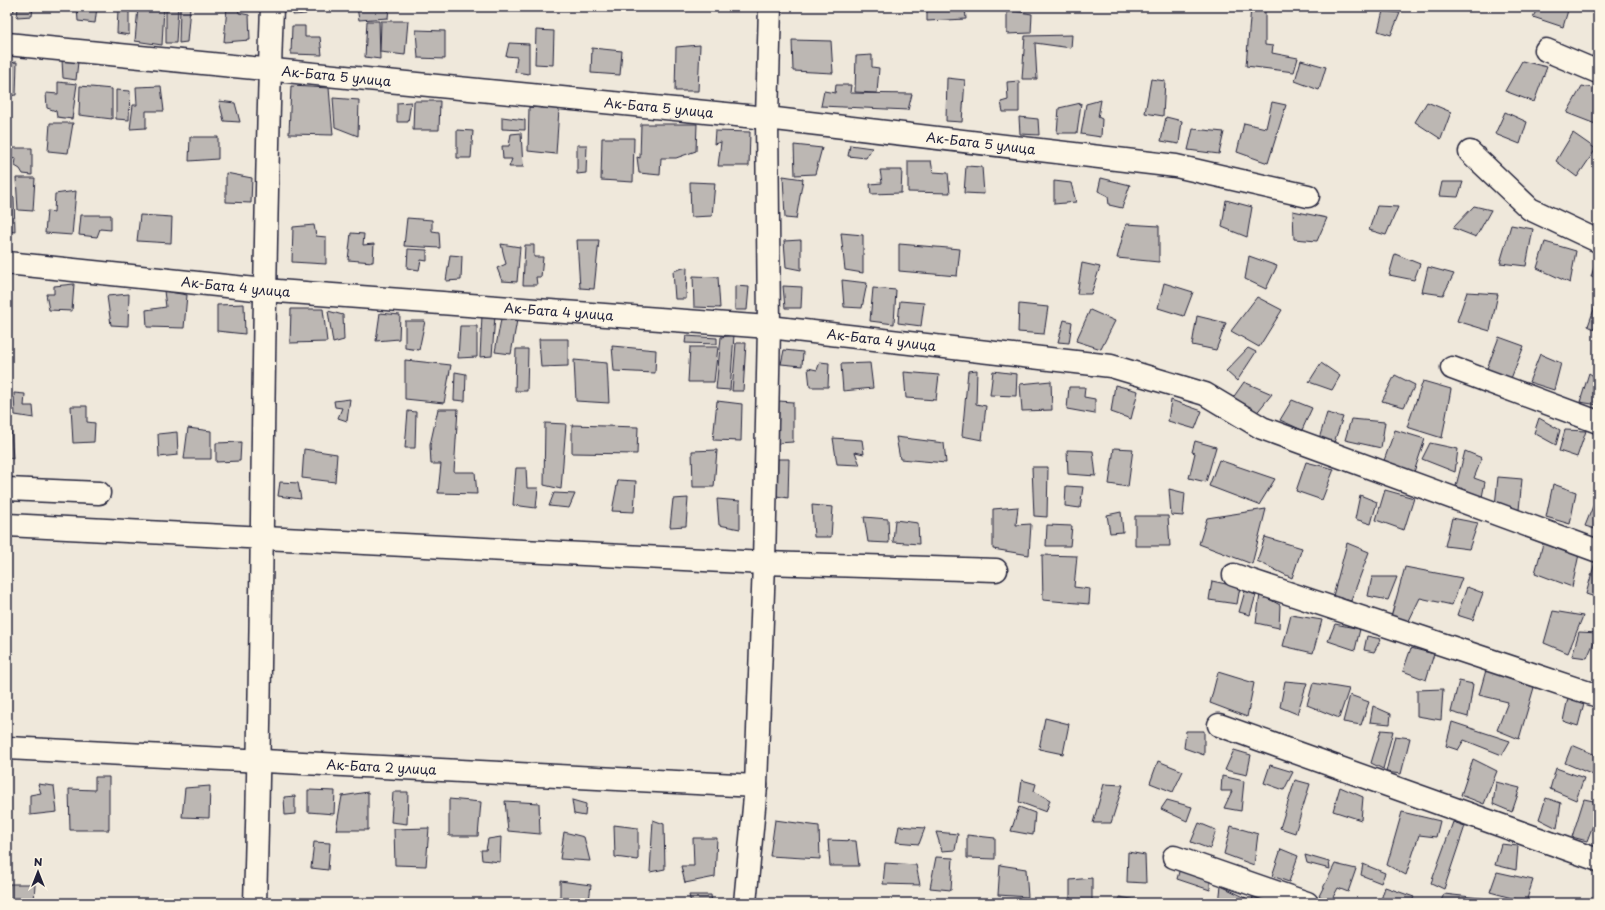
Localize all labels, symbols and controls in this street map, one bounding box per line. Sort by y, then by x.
street label: Ак-Бата 5 улица [281,61,393,90]
street label: Ак-Бата 5 улица [603,92,715,122]
street label: Ак-Бата 5 улица [925,127,1037,159]
street label: Ак-Бата 4 улица [180,271,292,301]
street label: Ак-Бата 4 улица [504,298,615,325]
street label: Ак-Бата 4 улица [826,324,938,355]
street label: Ак-Бата 2 улица [326,754,438,779]
north arrow [18,852,58,892]
text: N [34,853,43,870]

